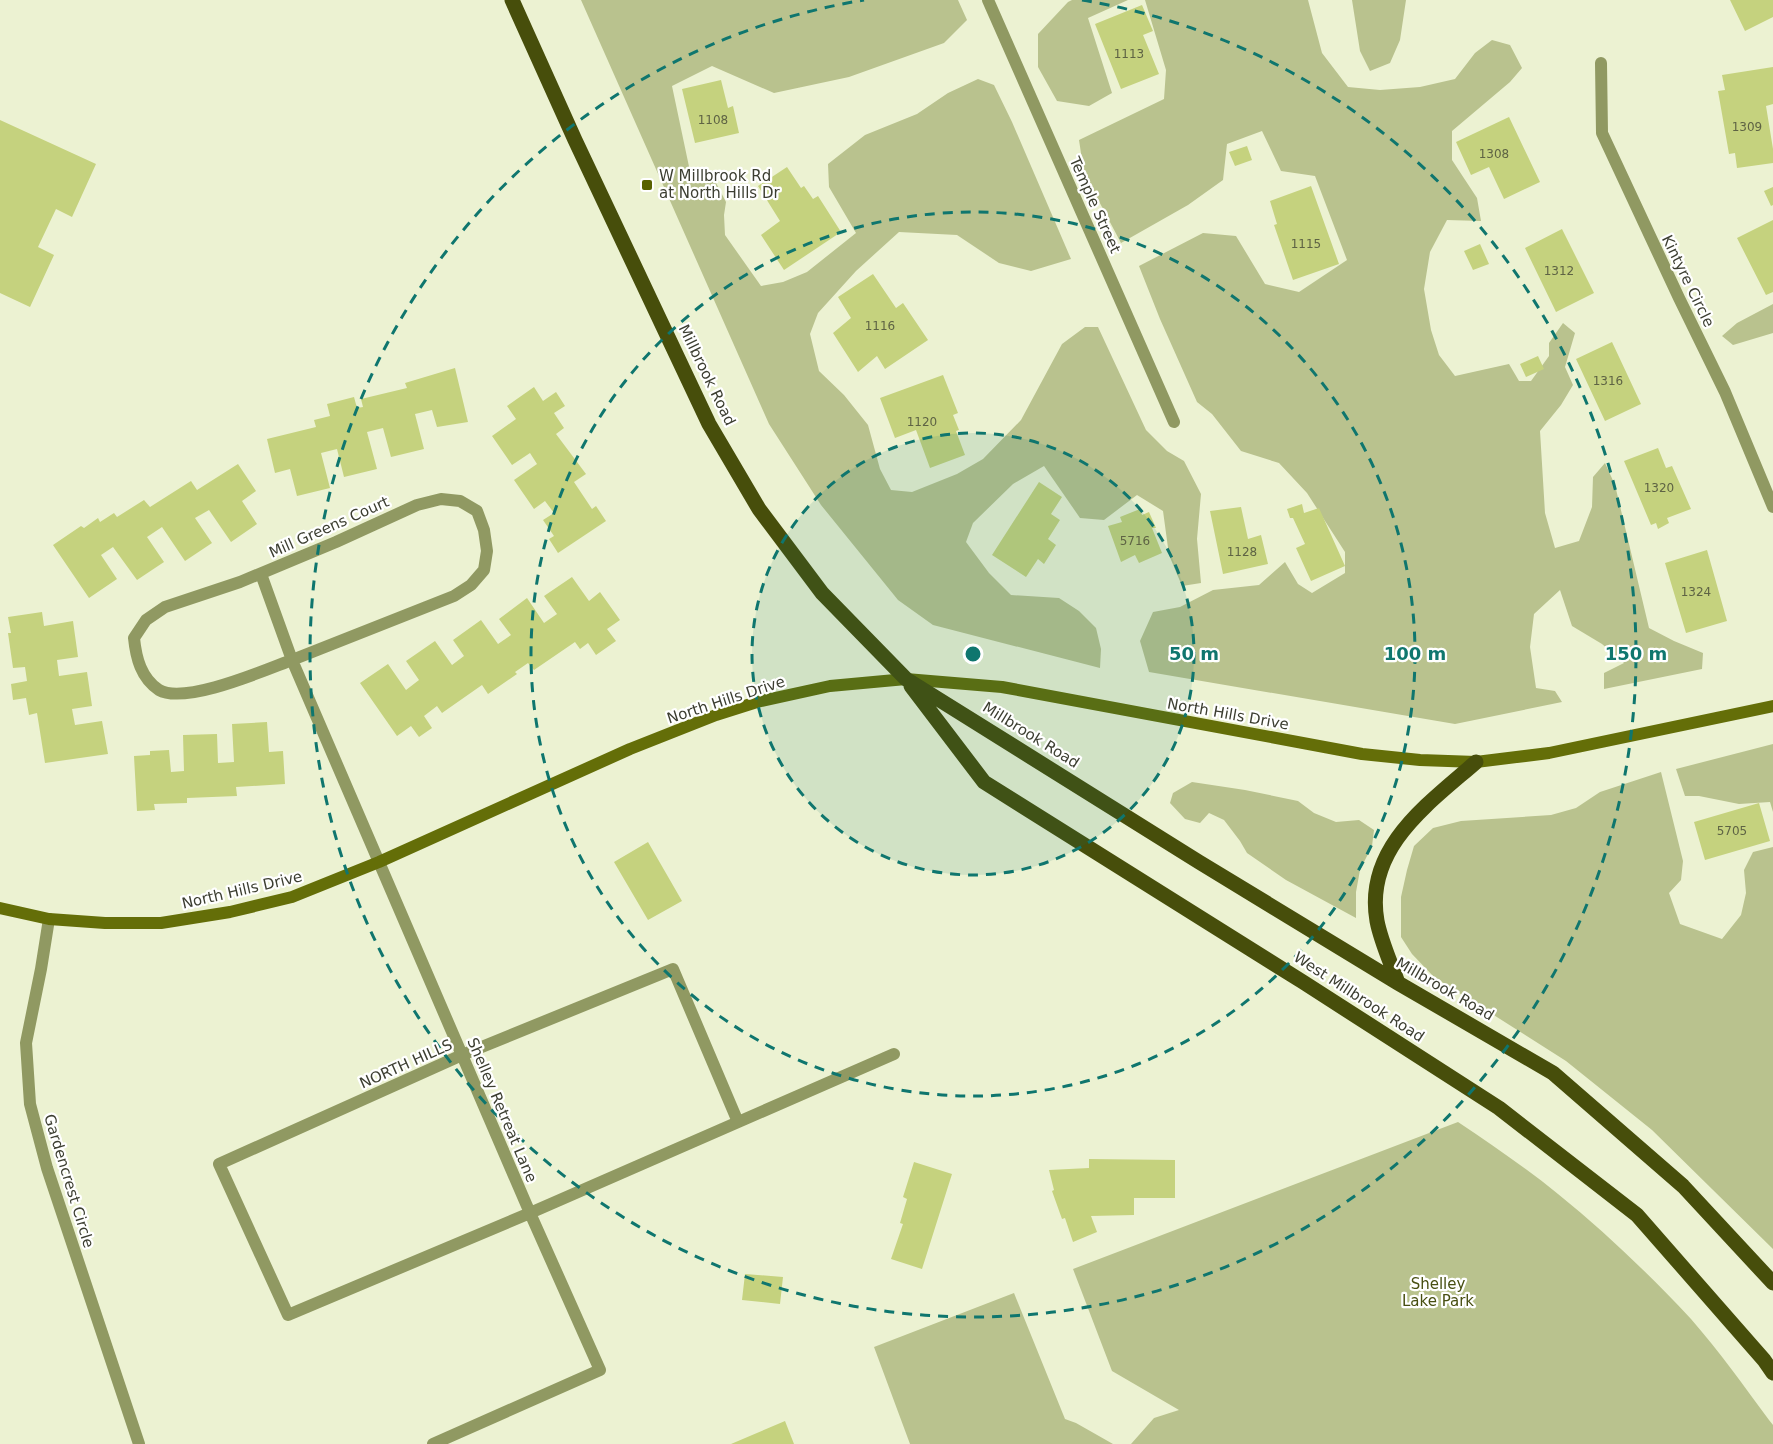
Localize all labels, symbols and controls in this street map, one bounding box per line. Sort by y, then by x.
house number: 1113 [1114,47,1144,61]
house number: 1108 [698,113,728,127]
house number: 1309 [1732,120,1762,134]
house number: 1308 [1479,147,1509,161]
street label: Temple Street [1065,153,1124,256]
place label: W Millbrook Rd at North Hills Dr [659,167,780,202]
marker: W Millbrook Rd at North Hills Dr [640,178,654,192]
street label: Kintyre Circle [1658,232,1718,330]
house number: 1115 [1291,237,1321,251]
house number: 1312 [1544,264,1574,278]
house number: 1116 [865,319,895,333]
street label: Millbrook Road [675,322,739,428]
house number: 1316 [1593,374,1623,388]
house number: 1120 [907,415,937,429]
house number: 1320 [1644,481,1674,495]
street label: Mill Greens Court [266,492,392,562]
house number: 5716 [1120,534,1150,548]
house number: 1128 [1227,545,1257,559]
house number: 1324 [1681,585,1711,599]
text: 50 m [1169,643,1219,664]
text: 100 m [1384,643,1446,664]
text: 150 m [1605,643,1667,664]
centre of rings [963,644,983,664]
street label: North Hills Drive [665,672,787,728]
street label: North Hills Drive [1166,694,1290,734]
street label: Millbrook Road [979,698,1083,772]
house number: 5705 [1717,824,1747,838]
street label: North Hills Drive [180,867,304,913]
street label: West Millbrook Road [1290,948,1428,1046]
street label: Millbrook Road [1393,954,1497,1024]
street label: Shelley Retreat Lane [463,1035,541,1185]
street label: NORTH HILLS [357,1036,455,1092]
street label: Gardencrest Circle [40,1112,98,1250]
park label: Shelley Lake Park [1402,1275,1474,1310]

